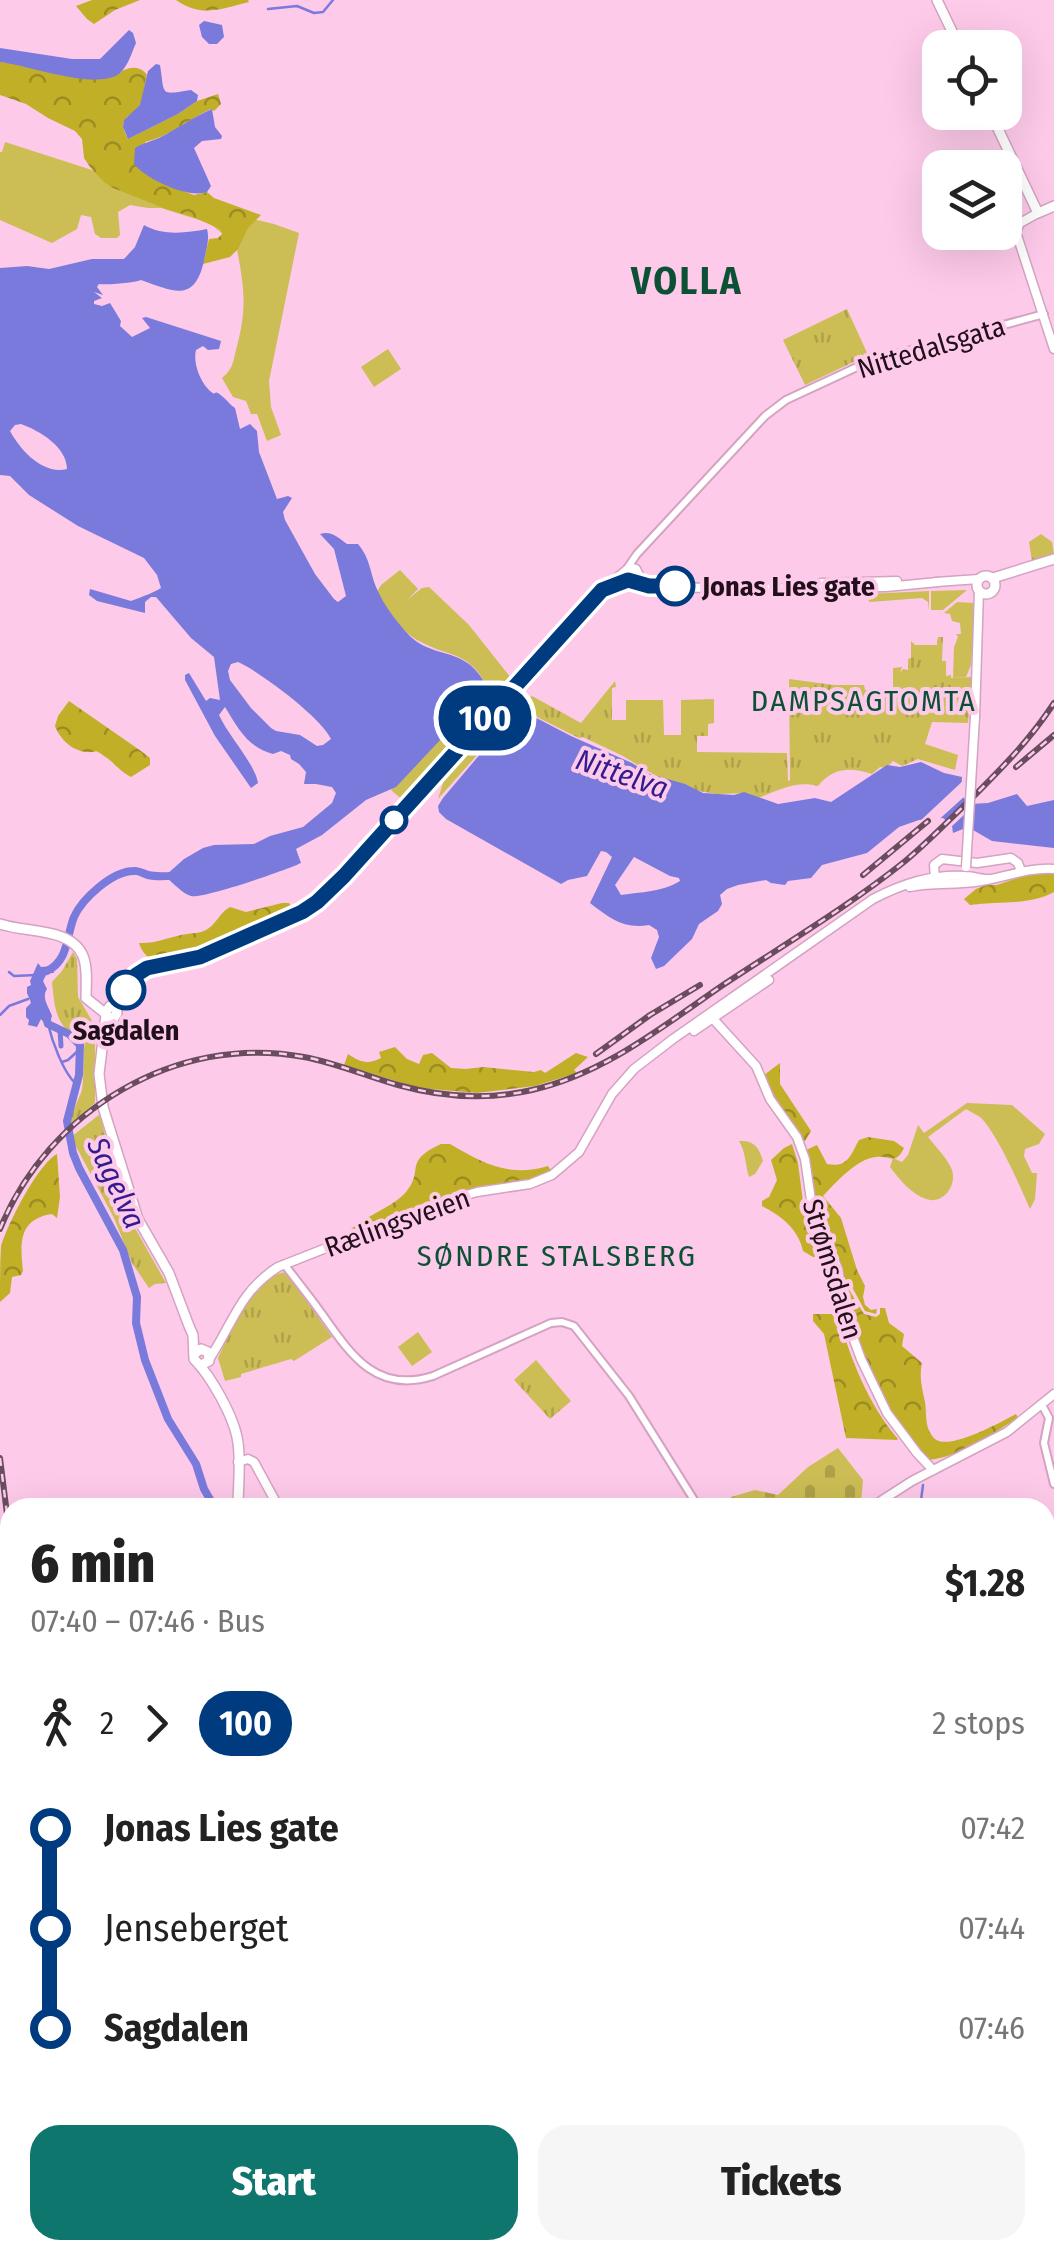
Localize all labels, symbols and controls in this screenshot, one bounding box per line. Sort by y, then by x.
map controls [922,30,1022,250]
button: locate [922,30,1022,130]
button: layers [922,150,1022,250]
district label: VOLLA [630,258,743,304]
street label: Nittedalsgata [853,309,1009,386]
marker: Jonas Lies gate [656,567,694,605]
place label: Jonas Lies gate [701,570,875,603]
district label: DAMPSAGTOMTA [751,683,977,719]
line badge: 100 [428,686,542,750]
text: 100 [458,697,512,739]
water label: Nittelva [571,741,673,807]
unlabelled marker [381,807,407,833]
marker: Sagdalen [107,971,145,1009]
place label: Sagdalen [73,1014,179,1047]
water label: Sagelva [79,1131,153,1234]
street label: Rælingsveien [320,1181,474,1264]
street label: Strømsdalen [796,1195,869,1343]
district label: SØNDRE STALSBERG [417,1238,697,1274]
text: 6 min [30,1531,155,1597]
text: $1.28 [945,1560,1025,1606]
text: 07:40 – 07:46 · Bus [30,1602,265,1640]
icon: walk [30,1696,85,1751]
icon: forward [129,1696,184,1751]
text: 100 [219,1702,272,1744]
text: 2 [100,1704,114,1742]
text: 2 stops [932,1704,1025,1742]
text: Jonas Lies gate [104,1805,339,1851]
text: 07:42 [960,1809,1025,1847]
text: Jenseberget [104,1905,288,1951]
text: 07:44 [958,1909,1025,1947]
text: Sagdalen [104,2005,249,2051]
text: 07:46 [958,2009,1025,2047]
button: Start [30,2125,518,2240]
button: Tickets [538,2125,1025,2240]

